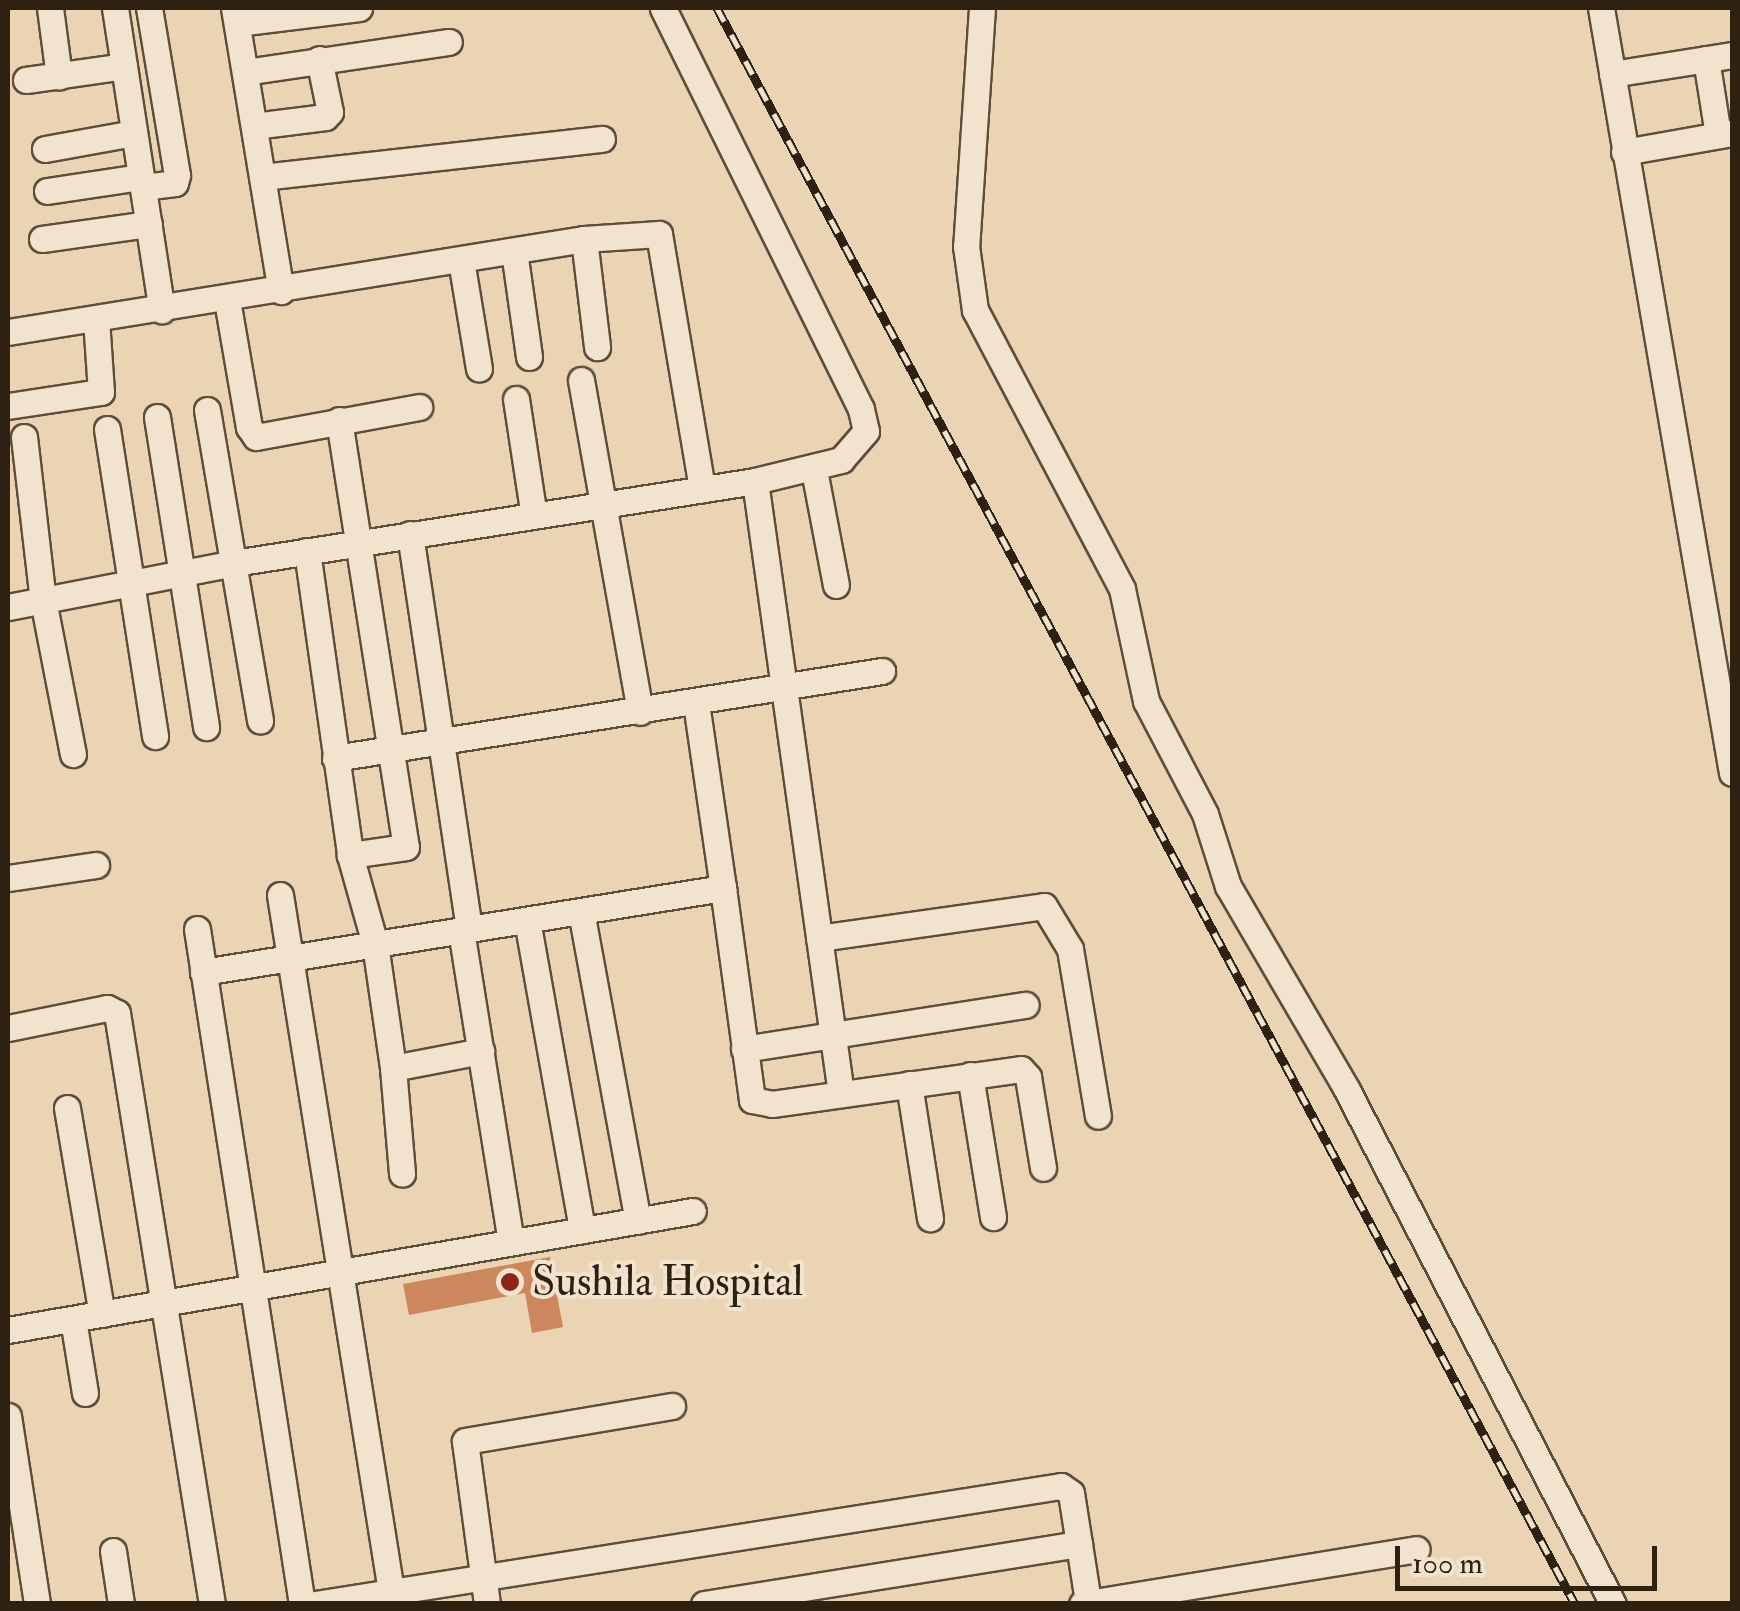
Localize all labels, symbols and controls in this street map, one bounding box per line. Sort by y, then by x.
place label: Sushila Hospital [532,1257,803,1307]
marker: Sushila Hospital [497,1269,523,1295]
scale bar [1400,1526,1662,1588]
text: 100 m [1412,1545,1483,1582]

